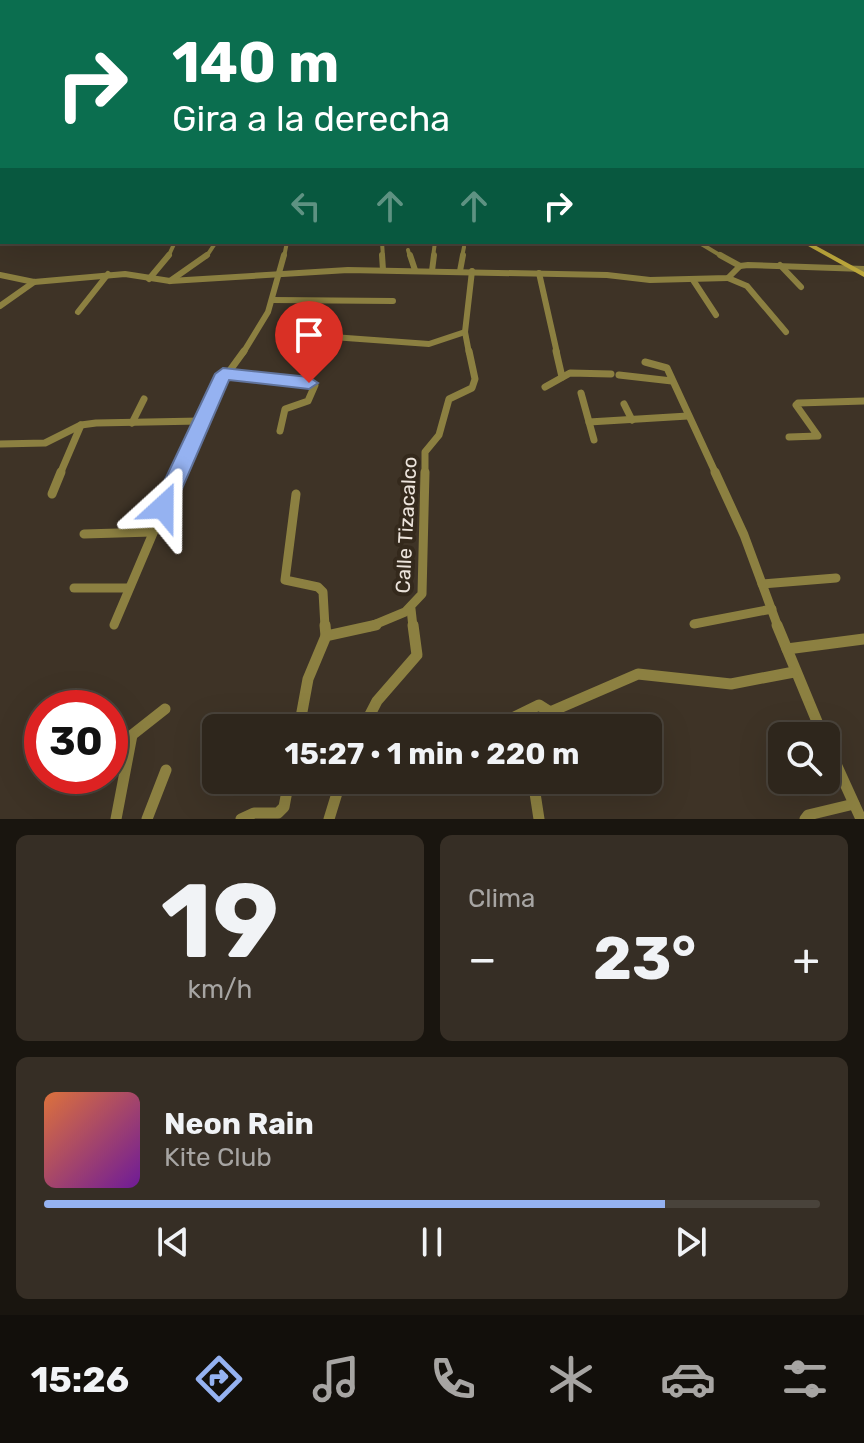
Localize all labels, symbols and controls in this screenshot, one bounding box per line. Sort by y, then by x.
text: 140 m [172,30,339,96]
icon: right [40,32,144,136]
text: Gira a la derecha [172,97,450,140]
icon: left [284,184,328,228]
icon: ahead [368,184,412,228]
icon: ahead [452,184,496,228]
icon: right [536,184,580,228]
pin [275,301,343,383]
icon: arrive [287,313,331,357]
street label: Calle Tizacalco [390,456,422,594]
position arrow [121,465,205,549]
speed limit sign: 30 [24,690,128,794]
map controls [768,722,840,794]
button: search [768,722,840,794]
text: 15:27 · 1 min · 220 m [284,736,580,772]
text: 19 [161,860,279,983]
text: Clima [468,883,535,914]
text: 23° [593,923,696,994]
text: − [468,933,497,985]
text: + [793,933,820,985]
text: km/h [188,974,252,1005]
text: Neon Rain [164,1106,314,1142]
text: Kite Club [164,1142,272,1173]
icon: previous [151,1220,195,1264]
icon: pause [410,1220,454,1264]
icon: next [669,1220,713,1264]
icon: directions [191,1351,247,1407]
icon: music [308,1351,364,1407]
icon: phone [425,1351,481,1407]
icon: climate [543,1351,599,1407]
icon: car [660,1351,716,1407]
icon: filters [777,1351,833,1407]
text: 15:26 [31,1358,129,1401]

